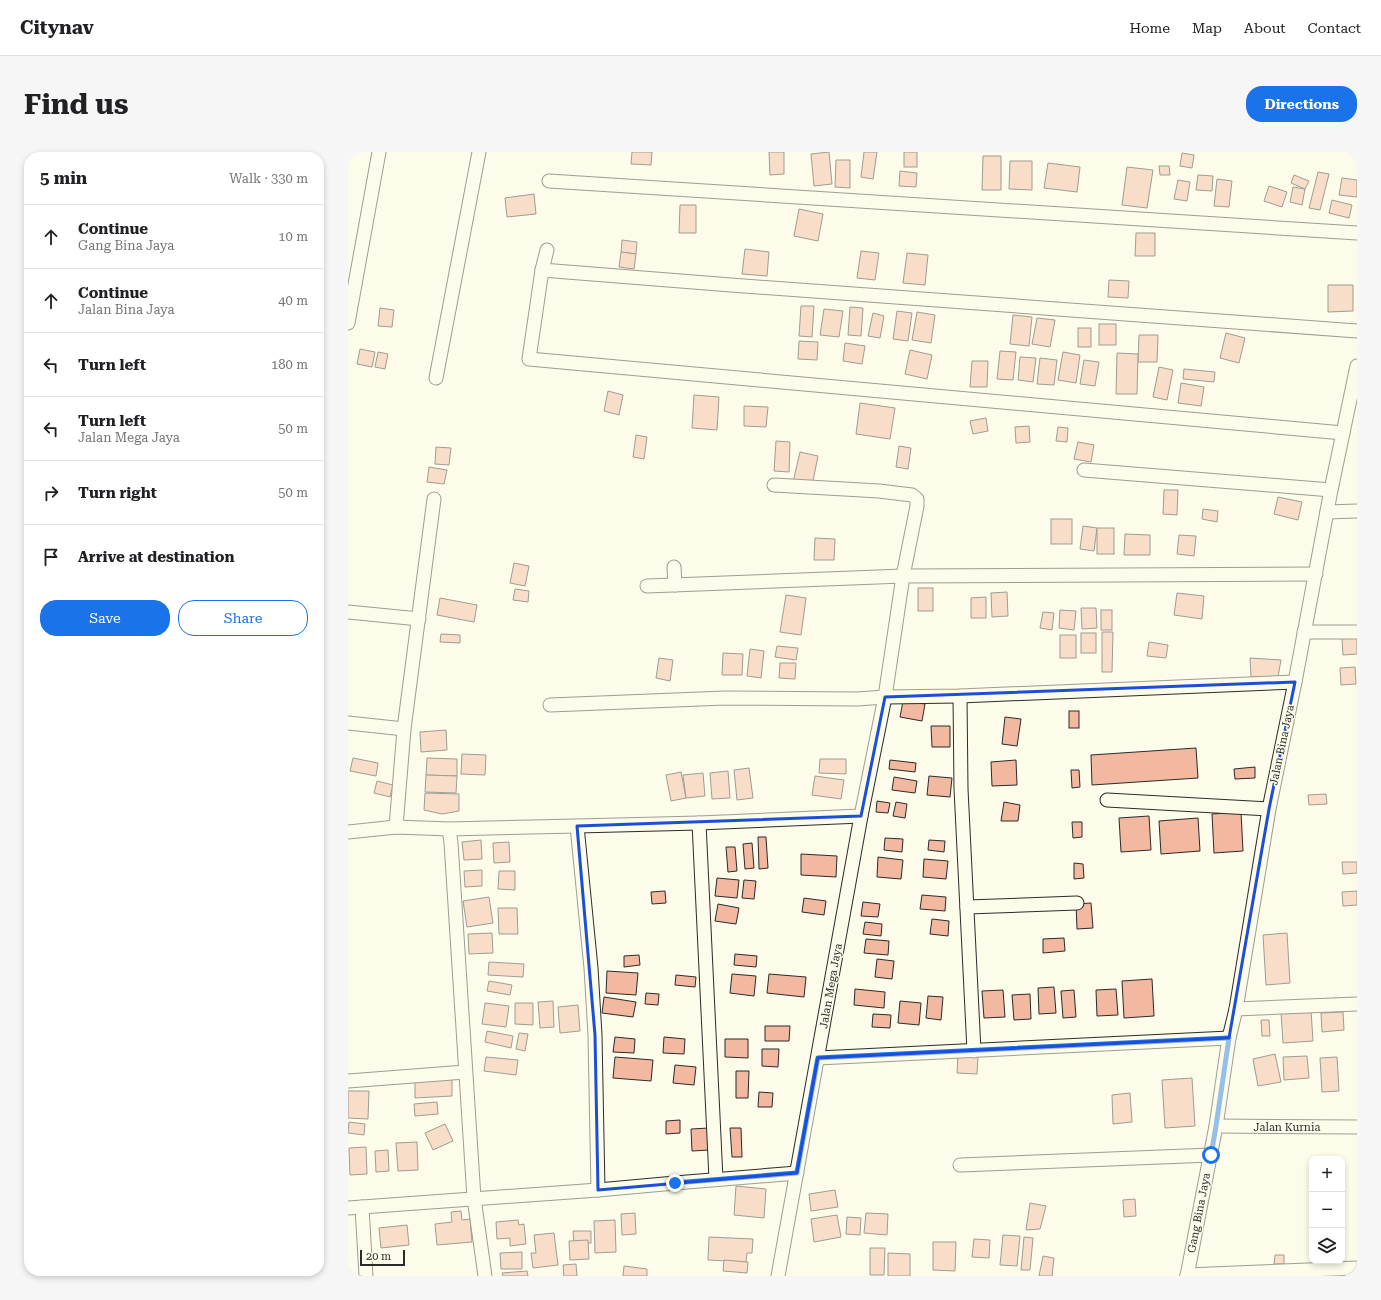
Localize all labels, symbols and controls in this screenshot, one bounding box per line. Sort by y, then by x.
text: Citynav [20,16,94,39]
text: Home [1129,20,1170,36]
text: Map [1192,20,1222,36]
text: About [1244,20,1286,36]
text: Contact [1308,20,1361,36]
button: Directions [1246,86,1357,122]
text: Find us [24,88,128,121]
text: 5 min [40,168,87,188]
text: Walk · 330 m [229,171,308,186]
text: Continue [78,220,148,238]
icon: ahead [40,226,62,248]
text: 10 m [278,229,308,244]
text: Gang Bina Jaya [78,238,174,253]
text: Continue [78,284,148,302]
icon: ahead [40,290,62,312]
text: 40 m [278,293,308,308]
text: Jalan Bina Jaya [78,302,175,317]
icon: left [40,354,62,376]
text: Turn left [78,356,146,374]
text: 180 m [271,357,308,372]
text: Turn left [78,412,146,430]
icon: left [40,418,62,440]
text: 50 m [278,421,308,436]
text: Jalan Mega Jaya [78,430,180,445]
icon: right [40,482,62,504]
text: Turn right [78,484,157,502]
text: 50 m [278,485,308,500]
icon: arrive [40,546,62,568]
text: Arrive at destination [78,548,234,566]
button: Save [40,600,170,636]
button: Share [178,600,308,636]
street label: Jalan Bina Jaya [1267,704,1297,786]
street label: Jalan Mega Jaya [817,942,845,1030]
street label: Jalan Kurnia [1254,1121,1320,1134]
route start [1202,1146,1220,1164]
map controls [1309,1156,1345,1264]
button: + [1309,1156,1345,1192]
street label: Gang Bina Jaya [1185,1172,1213,1254]
route end [666,1174,684,1192]
button: − [1309,1192,1345,1228]
button: layers [1309,1228,1345,1264]
scale bar [360,1248,405,1267]
text: 20 m [366,1250,391,1263]

